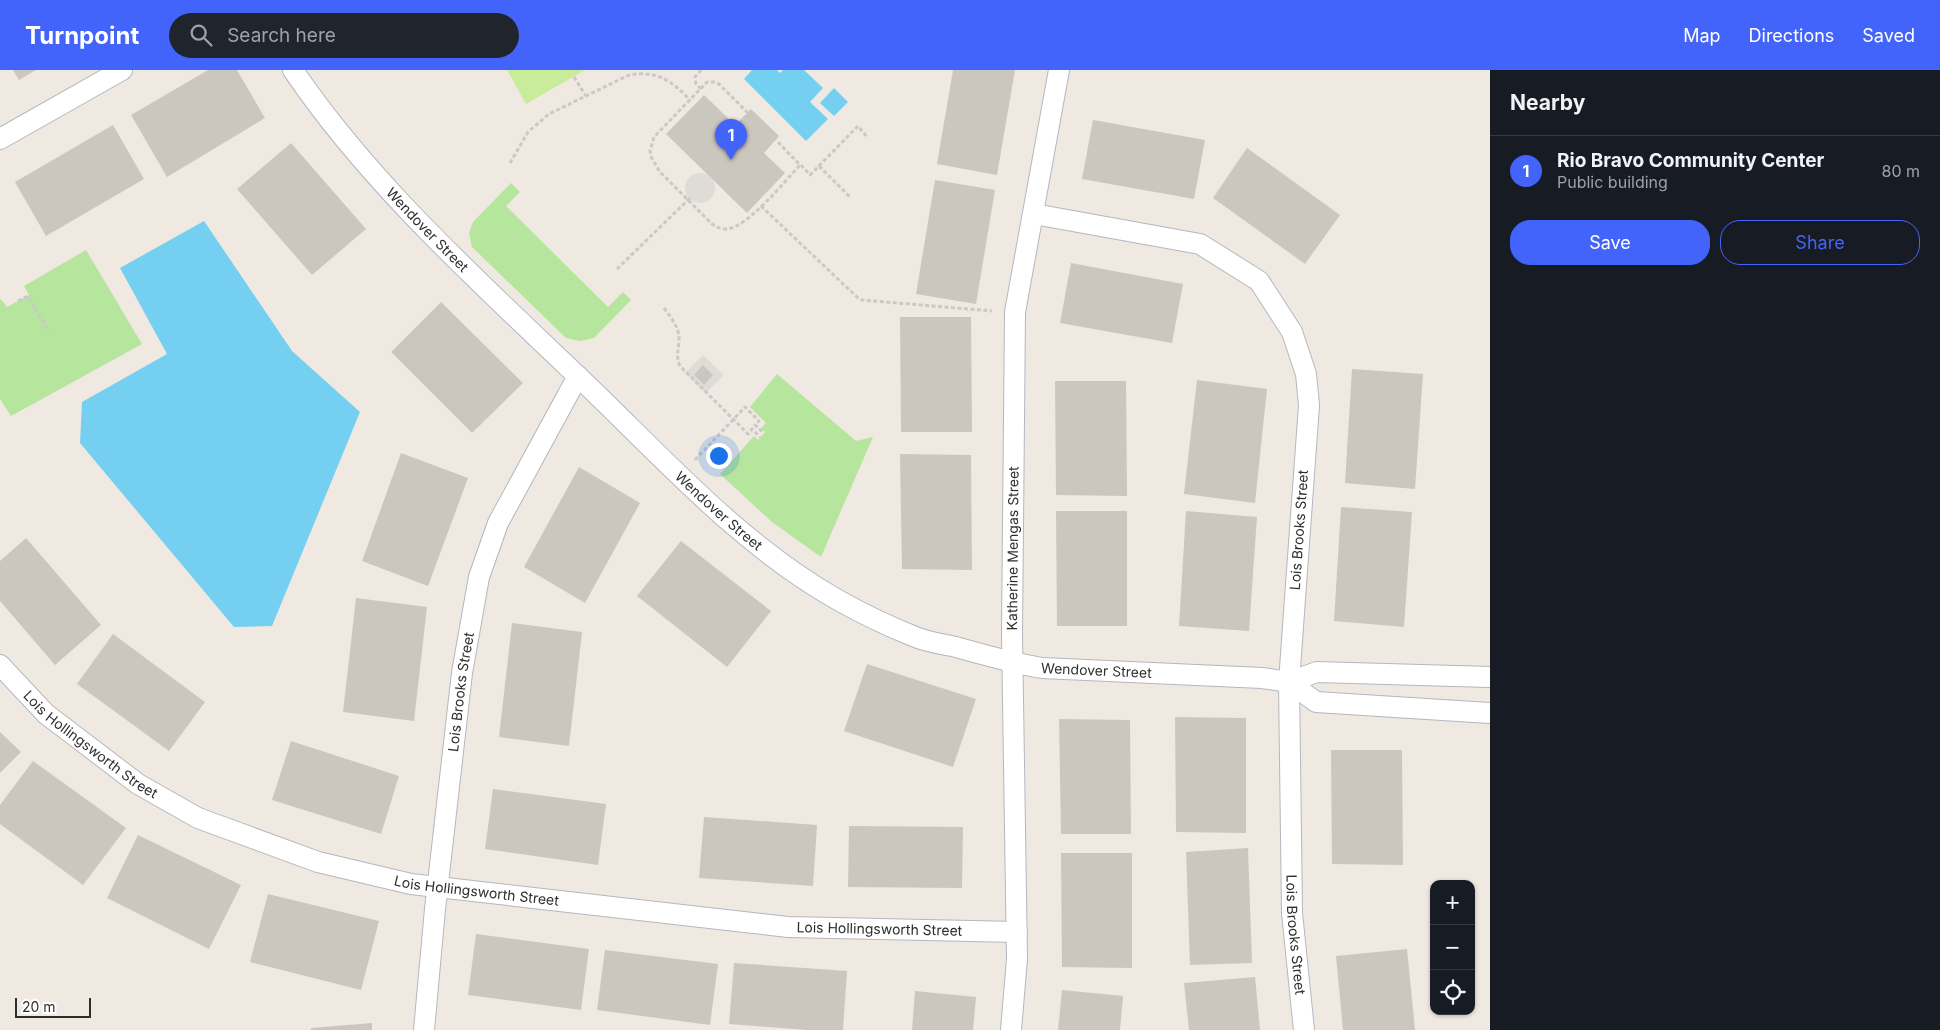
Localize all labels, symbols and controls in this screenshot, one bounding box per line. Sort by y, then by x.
search box [169,13,519,58]
text: Turnpoint [25,21,139,50]
icon: search [187,21,215,49]
text: Search here [227,24,336,47]
text: Map [1683,25,1721,46]
text: Directions [1749,25,1834,46]
text: Saved [1862,25,1915,46]
text: Nearby [1510,90,1585,115]
pin: 1 [715,119,747,160]
text: Rio Bravo Community Center [1557,149,1824,172]
text: 1 [1523,161,1529,181]
text: 80 m [1881,161,1920,181]
text: Public building [1557,172,1668,192]
street label: Wendover Street [383,184,473,275]
button: Save [1510,220,1710,265]
button: Share [1720,220,1920,265]
your location [706,443,732,469]
street label: Katherine Mengas Street [1003,466,1022,630]
street label: Wendover Street [672,467,766,554]
street label: Lois Brooks Street [1286,469,1311,591]
street label: Lois Brooks Street [444,630,477,753]
street label: Wendover Street [1041,659,1153,681]
street label: Lois Hollingsworth Street [20,687,161,802]
street label: Lois Hollingsworth Street [393,871,560,909]
street label: Lois Brooks Street [1283,874,1309,996]
map controls [1430,880,1475,1015]
button: + [1430,880,1475,925]
street label: Lois Hollingsworth Street [796,918,963,939]
button: − [1430,925,1475,970]
button: locate [1430,970,1475,1015]
scale bar [15,995,91,1018]
text: 20 m [22,998,56,1015]

